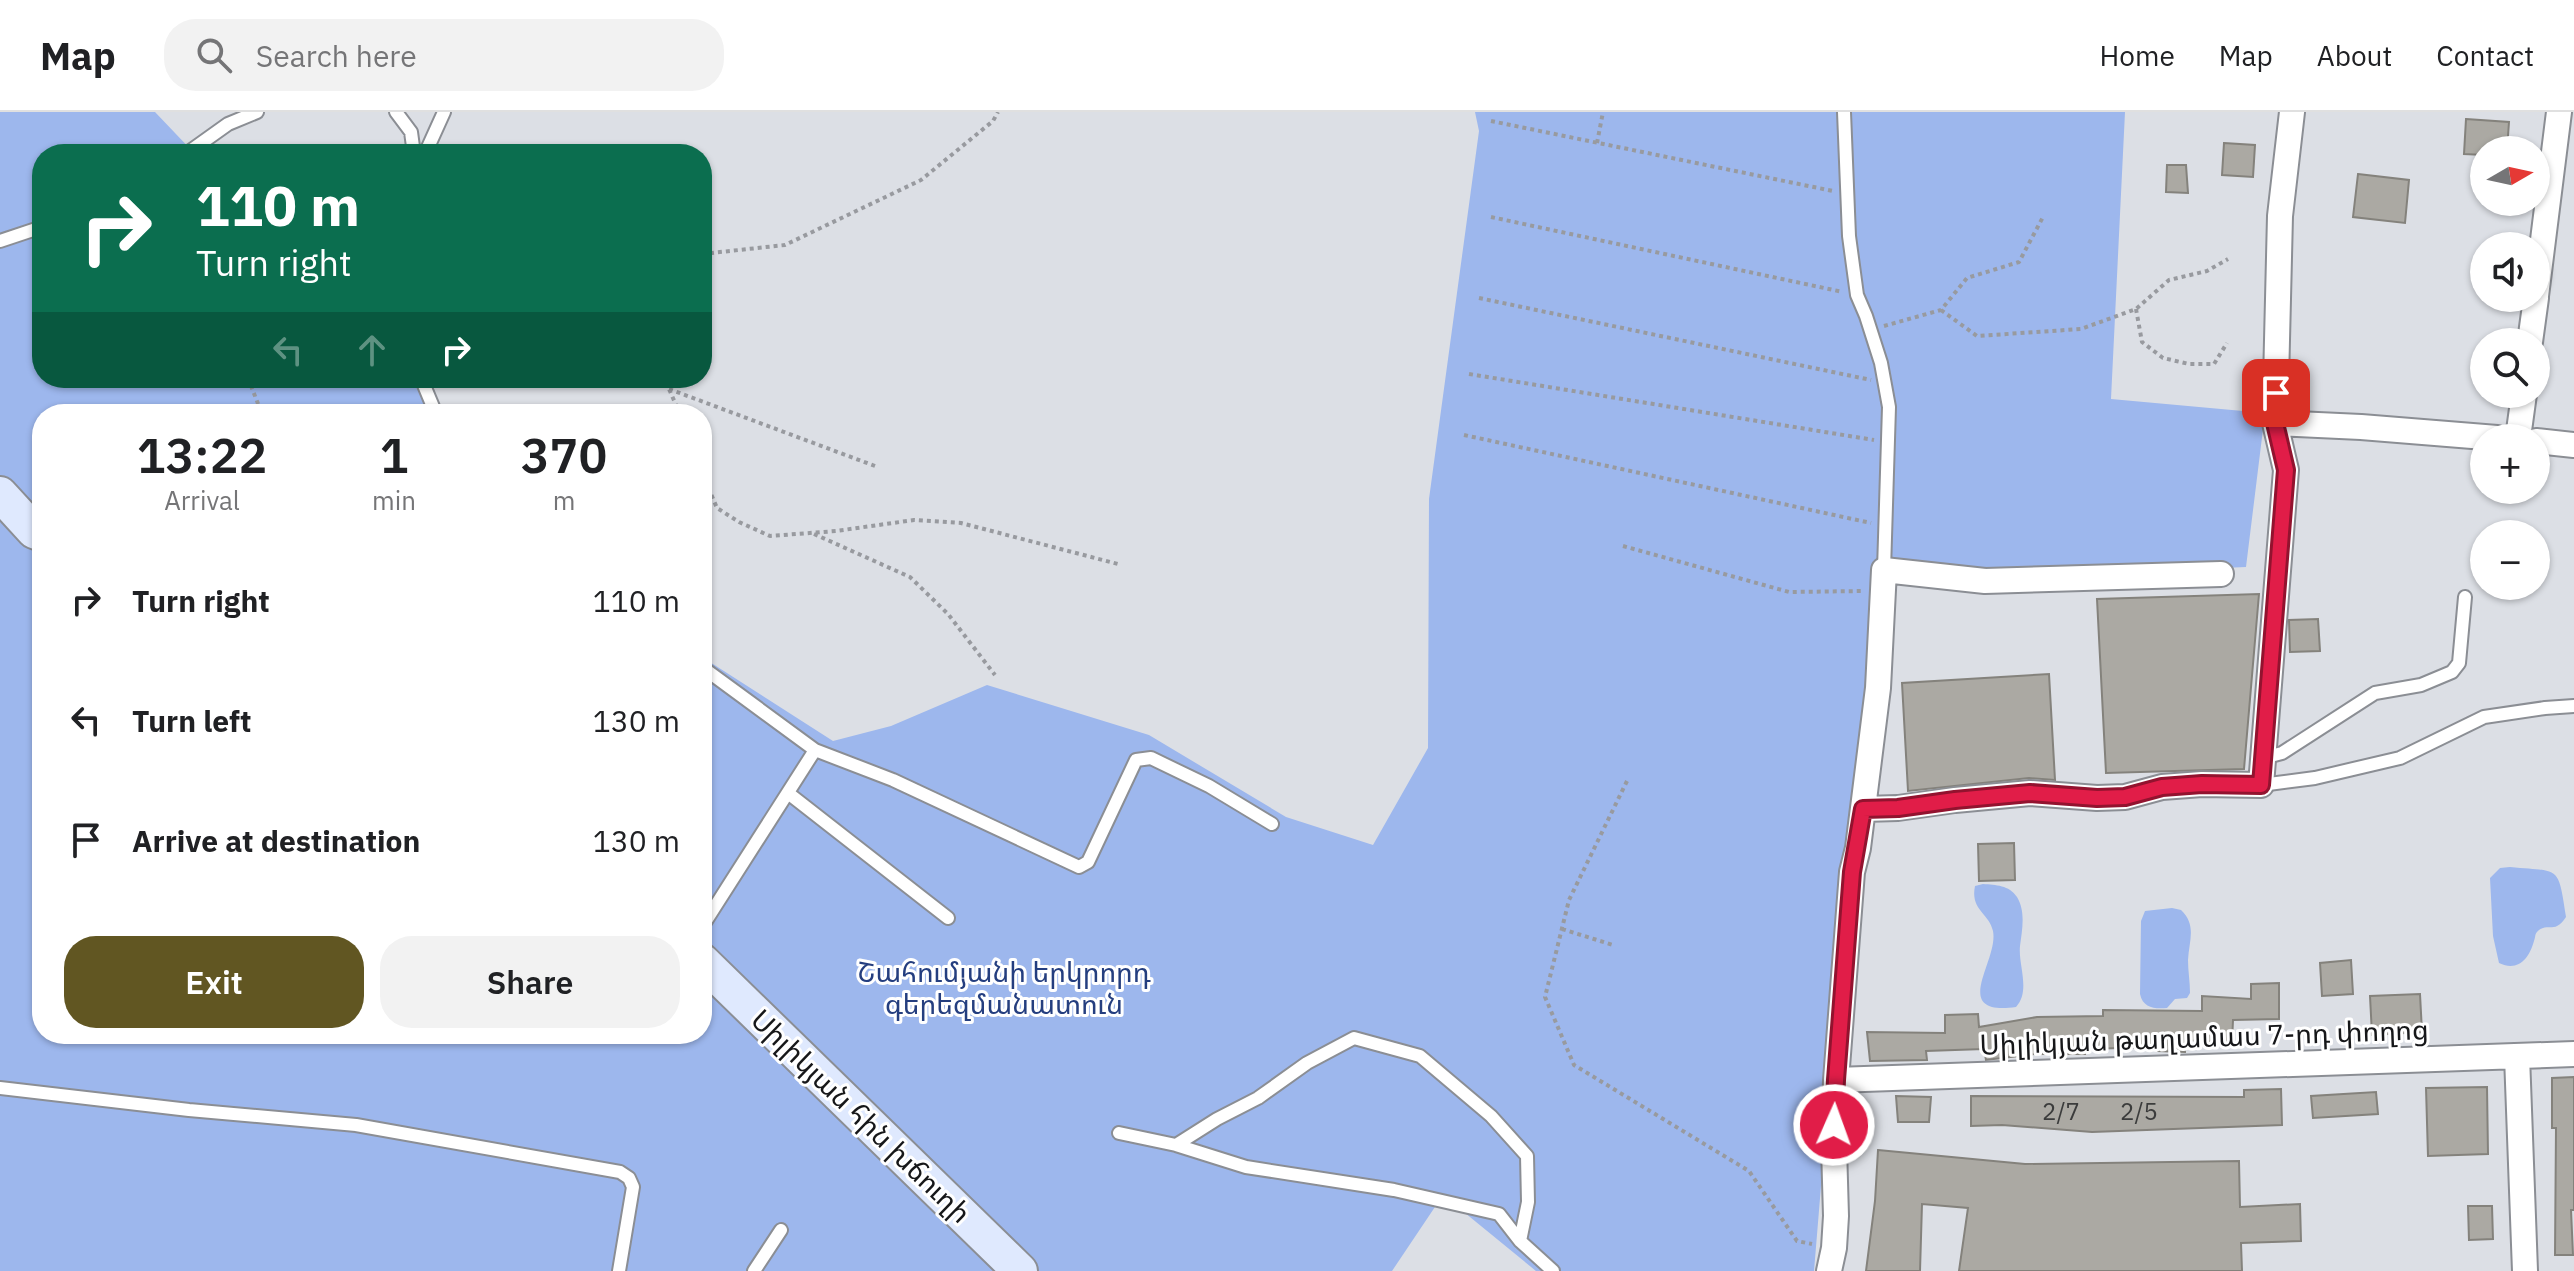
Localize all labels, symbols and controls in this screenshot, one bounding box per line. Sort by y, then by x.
search box [164,19,724,91]
text: Map [40,31,116,80]
icon: search [192,33,236,77]
text: Search here [256,36,417,75]
text: Home [2099,37,2175,74]
text: Map [2219,37,2273,74]
text: About [2317,37,2392,74]
text: Contact [2436,37,2534,74]
north arrow [2470,136,2550,216]
map controls [2470,136,2550,600]
text: 110 m [196,169,360,241]
icon: right [64,176,168,280]
button: sound [2470,232,2550,312]
text: Turn right [196,239,352,286]
icon: left [266,328,310,372]
icon: ahead [350,328,394,372]
icon: right [434,328,478,372]
button: search [2470,328,2550,408]
pin [2242,359,2310,427]
icon: arrive [2254,371,2298,415]
text: 13:22 [137,424,267,486]
text: 1 [380,424,408,486]
text: 370 [521,424,607,486]
button: + [2470,424,2550,504]
text: Arrival [164,483,240,517]
text: min [372,483,416,517]
text: m [553,483,575,517]
button: − [2470,520,2550,600]
icon: right [64,578,108,622]
text: Turn right [132,581,270,620]
text: 110 m [593,581,680,620]
icon: left [64,698,108,742]
text: Turn left [132,701,251,740]
text: 130 m [593,701,680,740]
icon: arrive [64,818,108,862]
text: Arrive at destination [132,821,420,860]
text: 130 m [593,821,680,860]
button: Exit [64,936,364,1028]
button: Share [380,936,680,1028]
park label: Շահումյանի երկրորդ գերեզմանատուն [857,953,1151,1022]
street label: Սիլիկյան հին խճուղի [743,1001,979,1231]
street label: Սիլիկյան թաղամաս 7-րդ փողոց [1979,1010,2429,1063]
position arrow [1792,1083,1876,1167]
house number: 2/7 [2042,1095,2080,1127]
house number: 2/5 [2120,1095,2158,1127]

